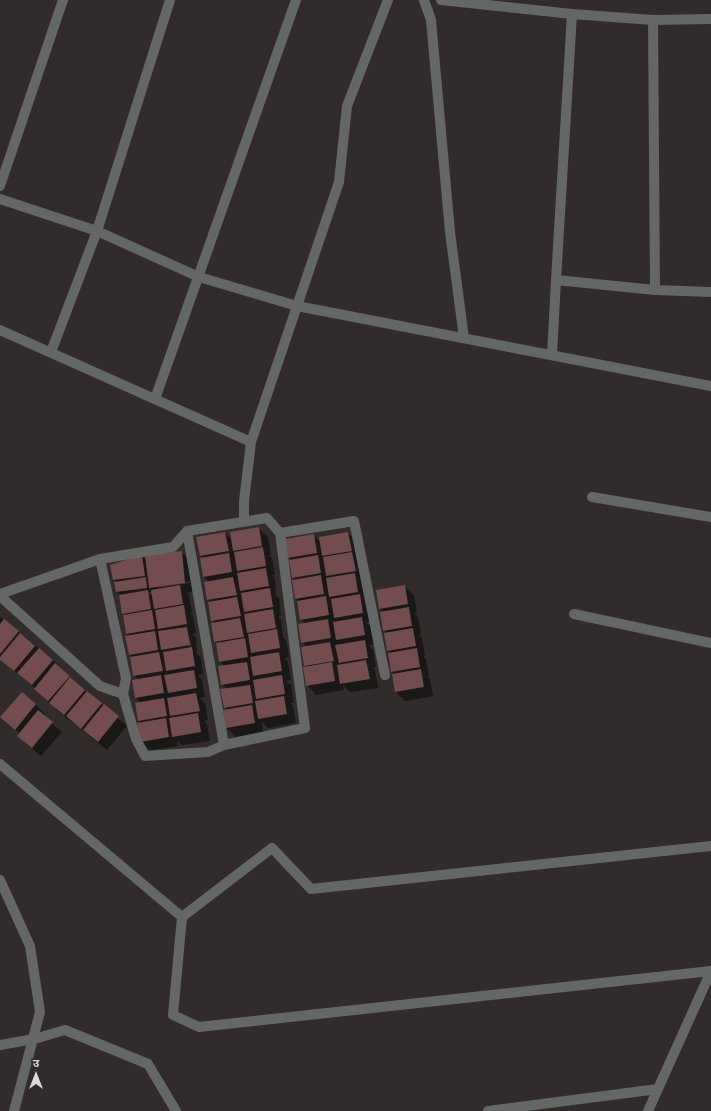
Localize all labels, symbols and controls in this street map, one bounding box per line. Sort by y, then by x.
north arrow [16,1055,56,1095]
text: उ [33,1057,39,1069]

